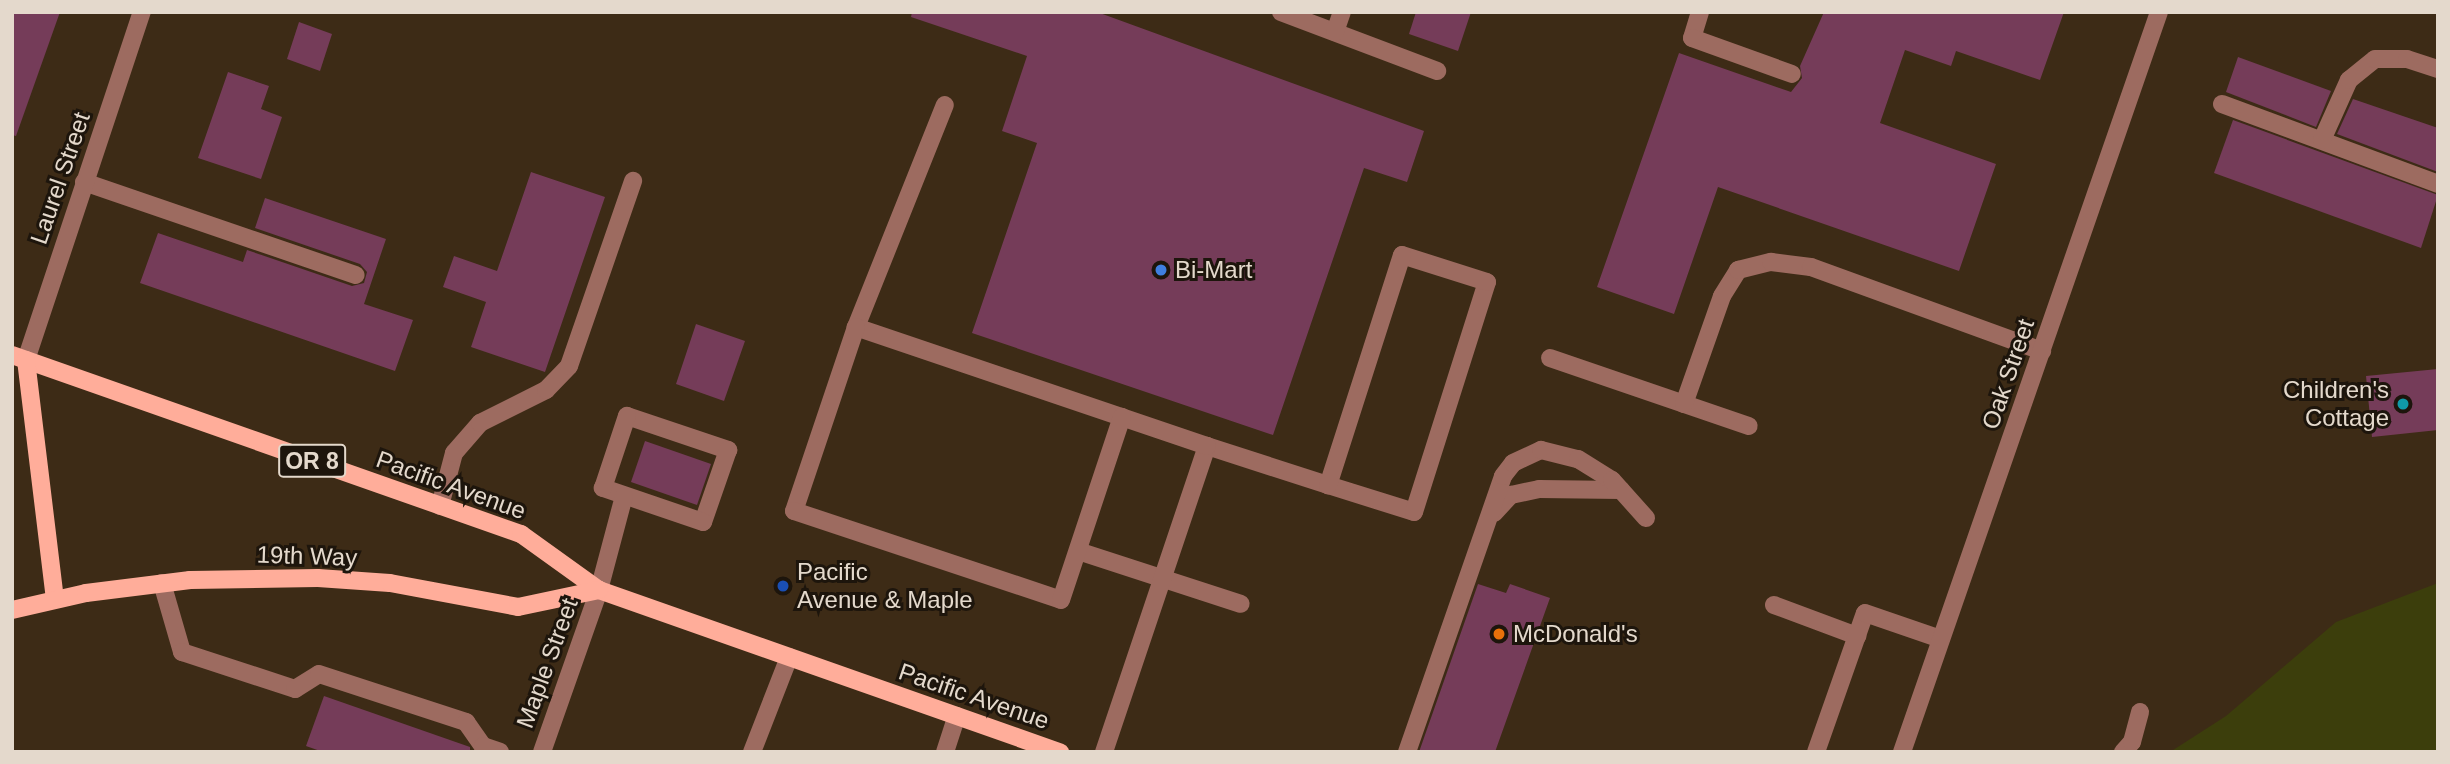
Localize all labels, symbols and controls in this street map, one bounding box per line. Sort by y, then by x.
street label: Laurel Street [24,108,96,248]
place label: Bi-Mart [1175,256,1252,284]
marker: Bi-Mart [1153,262,1169,278]
street label: Oak Street [1976,315,2040,433]
place label: Children's Cottage [2283,376,2389,432]
marker: Children's Cottage [2395,396,2411,412]
road number: OR 8 [277,442,347,481]
street label: Pacific Avenue [372,444,530,526]
street label: 19th Way [256,540,358,572]
place label: Pacific Avenue & Maple [797,558,973,614]
marker: Pacific Avenue & Maple [775,578,791,594]
street label: Maple Street [510,594,584,732]
place label: McDonald's [1513,620,1638,648]
marker: McDonald's [1491,626,1507,642]
street label: Pacific Avenue [894,657,1054,735]

